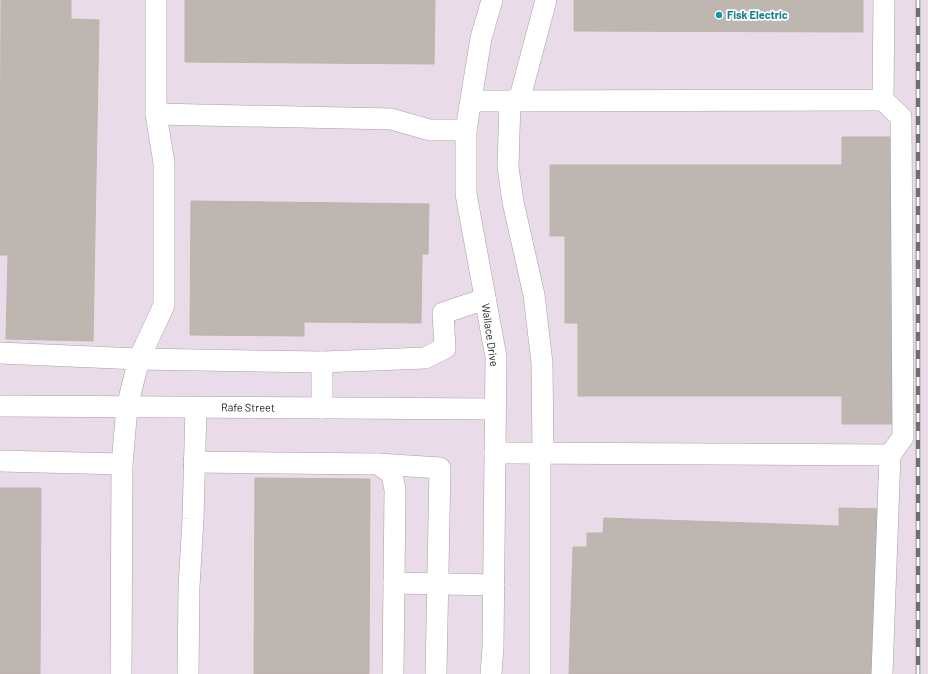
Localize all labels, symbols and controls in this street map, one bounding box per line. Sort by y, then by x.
place label: Fisk Electric [727,8,788,21]
marker: Fisk Electric [714,10,724,20]
street label: Wallace Drive [480,302,501,367]
street label: Rafe Street [221,400,275,414]

